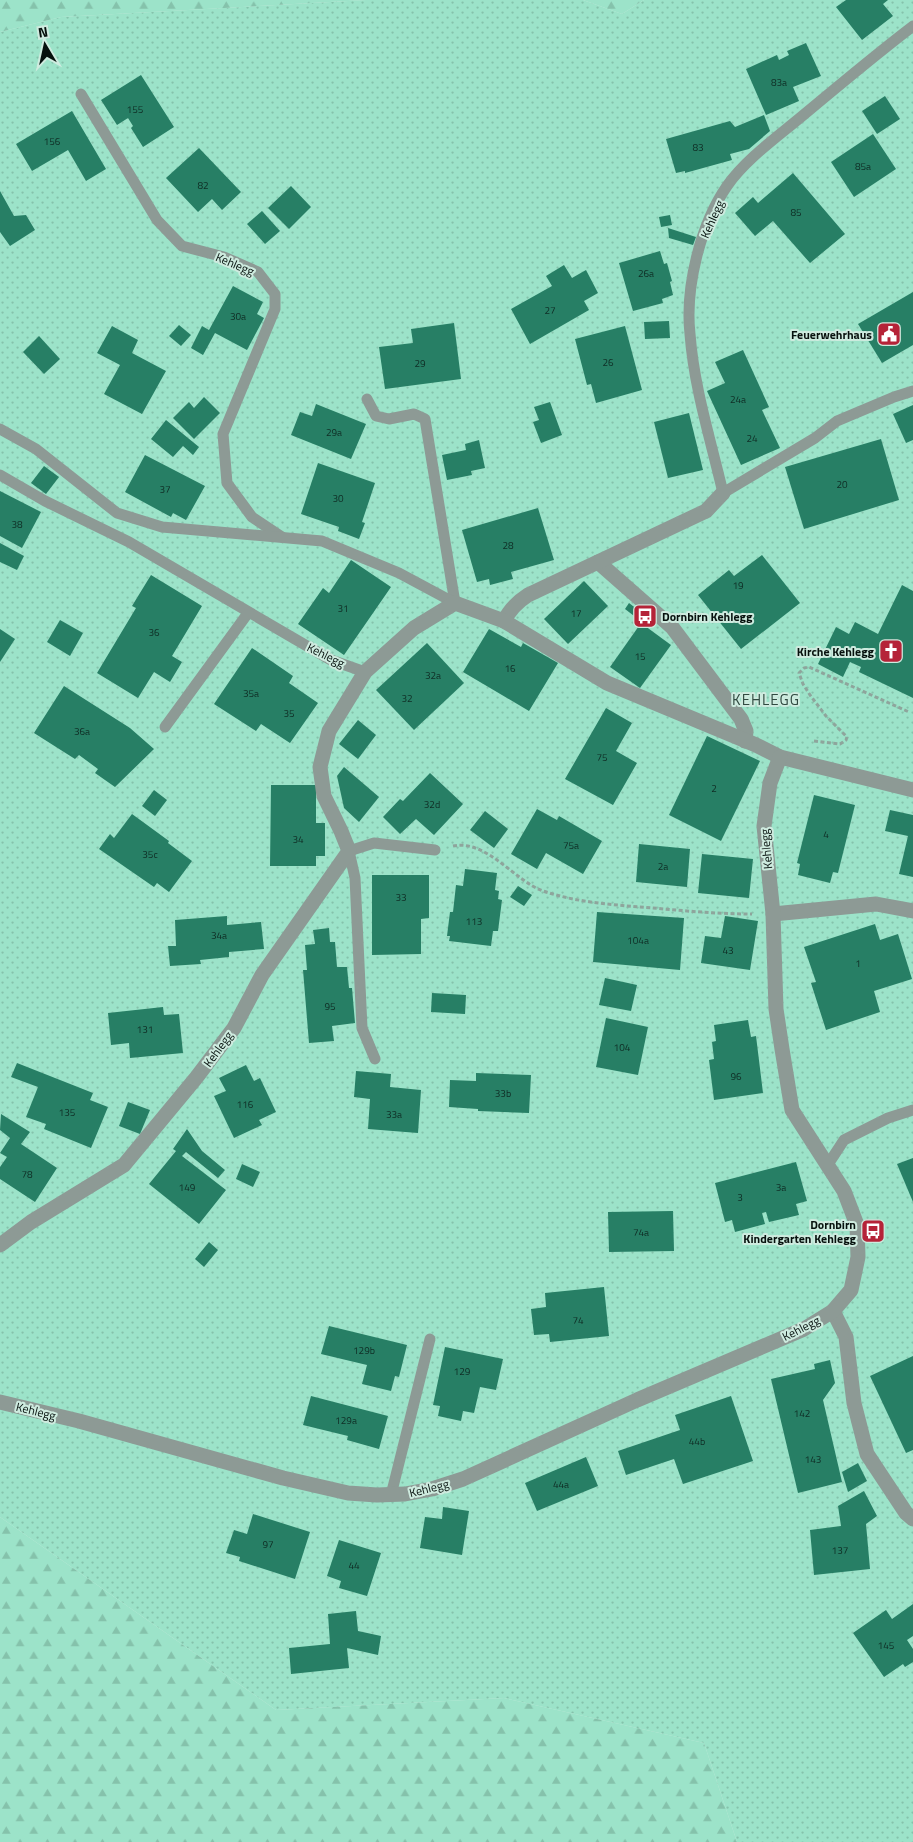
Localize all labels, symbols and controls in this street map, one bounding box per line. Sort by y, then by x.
north arrow [20,20,70,70]
text: N [36,21,49,43]
house number: 83a [771,75,787,90]
house number: 155 [127,102,144,117]
house number: 156 [44,134,61,149]
house number: 83 [692,140,704,155]
house number: 85a [855,159,871,174]
house number: 82 [197,178,209,193]
street label: Kehlegg [695,197,729,241]
house number: 85 [790,205,802,220]
street label: Kehlegg [213,247,257,281]
house number: 26a [638,266,654,281]
house number: 27 [544,303,556,318]
house number: 30a [230,309,246,324]
public building icon: Feuerwehrhaus [876,321,902,347]
place label: Feuerwehrhaus [791,325,872,344]
house number: 26 [602,355,614,370]
house number: 29 [414,356,426,371]
house number: 24a [730,392,746,407]
house number: 29a [326,425,342,440]
house number: 24 [746,431,758,446]
house number: 20 [836,477,848,492]
house number: 37 [159,482,171,497]
house number: 30 [332,491,344,506]
house number: 38 [11,517,23,532]
house number: 28 [502,538,514,553]
house number: 19 [732,578,744,593]
house number: 31 [337,601,349,616]
bus stop icon: Dornbirn Kehlegg [632,603,658,629]
house number: 17 [570,606,582,621]
place label: Dornbirn Kehlegg [662,607,753,626]
house number: 36 [148,625,160,640]
street label: Kehlegg [304,638,348,672]
church icon: Kirche Kehlegg [878,638,904,664]
place label: Kirche Kehlegg [797,642,875,661]
house number: 15 [634,649,646,664]
house number: 16 [504,661,516,676]
house number: 32a [425,668,441,683]
house number: 35a [243,686,259,701]
district label: KEHLEGG [732,688,800,711]
house number: 32 [401,691,413,706]
house number: 35 [283,706,295,721]
house number: 36a [74,724,90,739]
house number: 75 [596,750,608,765]
house number: 2 [711,781,717,796]
house number: 32d [424,797,440,812]
house number: 4 [823,827,829,842]
street label: Kehlegg [755,828,777,870]
house number: 34 [292,832,304,847]
house number: 75a [563,838,579,853]
house number: 35c [142,847,158,862]
house number: 2a [658,859,668,874]
house number: 33 [395,890,407,905]
house number: 113 [466,914,482,929]
house number: 34a [211,928,227,943]
house number: 104a [627,933,649,948]
house number: 43 [722,943,734,958]
house number: 1 [855,956,861,971]
house number: 95 [324,999,336,1014]
house number: 131 [137,1022,153,1037]
street label: Kehlegg [198,1027,238,1071]
house number: 104 [614,1040,631,1055]
house number: 96 [730,1069,742,1084]
house number: 33b [495,1086,511,1101]
house number: 116 [237,1097,254,1112]
house number: 135 [59,1105,76,1120]
house number: 33a [386,1107,402,1122]
house number: 78 [21,1167,33,1182]
house number: 149 [179,1180,196,1195]
house number: 3a [776,1180,786,1195]
house number: 3 [737,1190,743,1205]
place label: Dornbirn Kindergarten Kehlegg [743,1215,857,1248]
bus stop icon: Dornbirn Kindergarten Kehlegg [860,1218,886,1244]
house number: 74a [633,1225,649,1240]
street label: Kehlegg [779,1310,823,1346]
house number: 74 [572,1313,584,1328]
house number: 129b [353,1343,375,1358]
house number: 129 [454,1364,471,1379]
street label: Kehlegg [14,1397,58,1425]
house number: 142 [794,1406,810,1421]
house number: 129a [335,1413,357,1428]
house number: 44b [689,1434,705,1449]
house number: 143 [805,1452,821,1467]
street label: Kehlegg [407,1474,451,1502]
house number: 44a [553,1477,569,1492]
house number: 97 [262,1537,274,1552]
house number: 137 [832,1543,848,1558]
house number: 44 [348,1558,360,1573]
house number: 145 [878,1638,895,1653]

